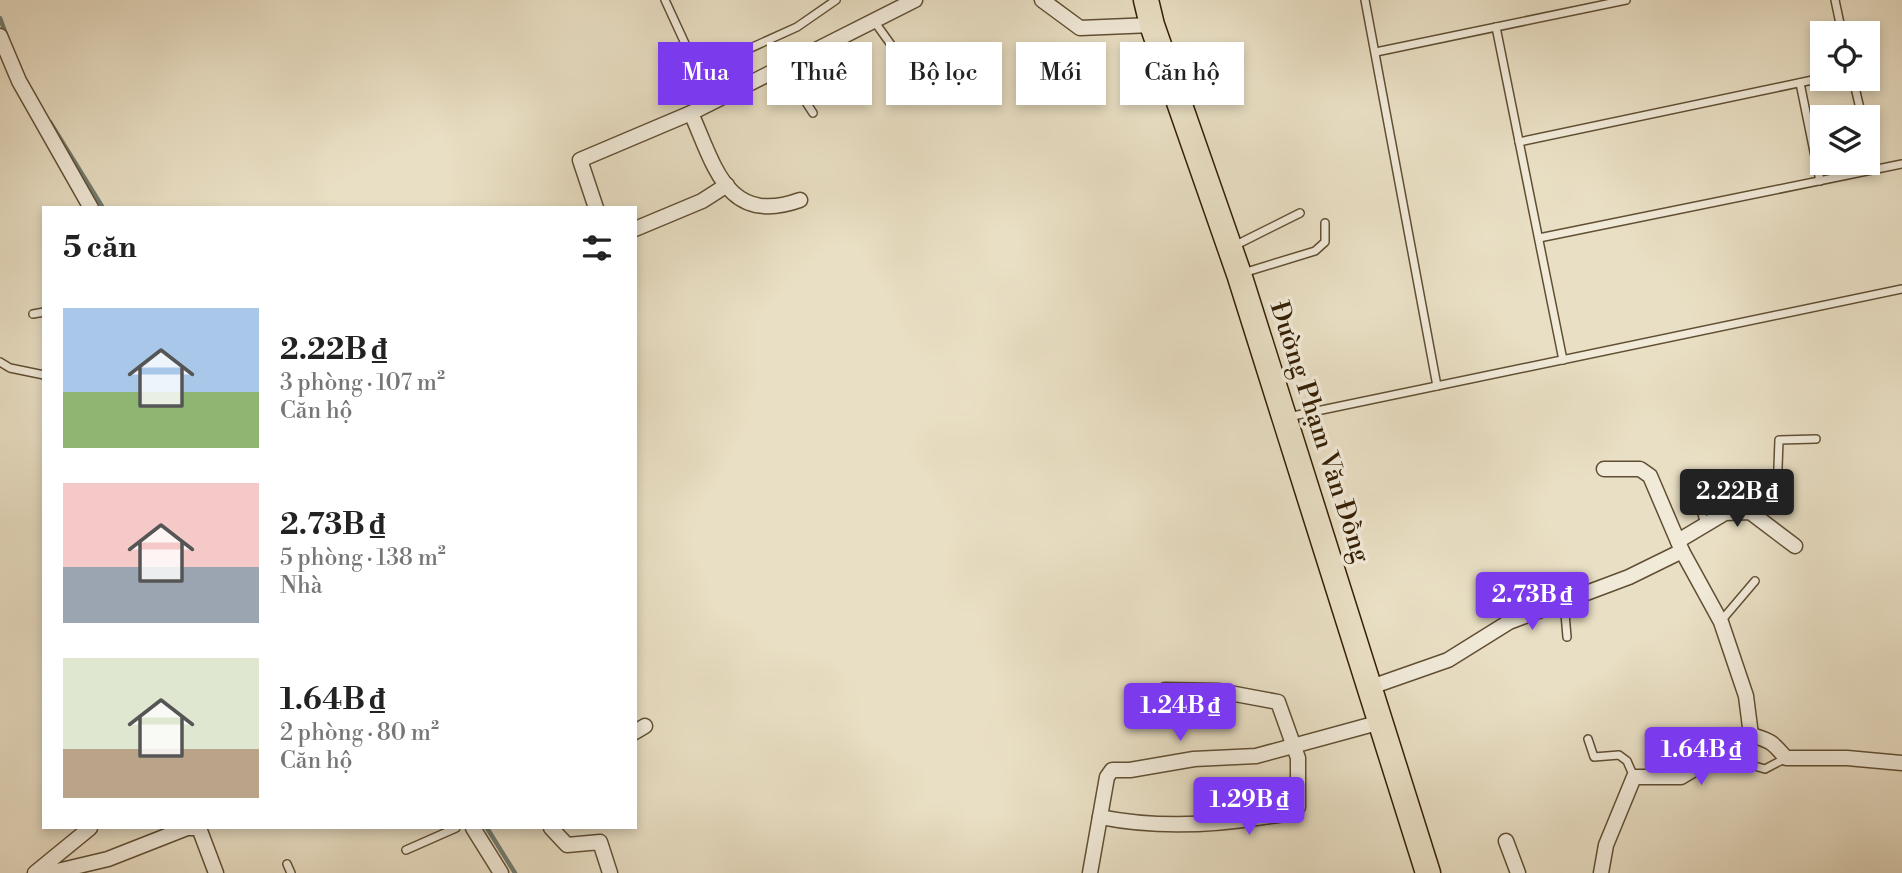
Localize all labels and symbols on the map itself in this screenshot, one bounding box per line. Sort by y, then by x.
street label: Đường Phạm Văn Đồng [1263,297,1378,567]
pin: 2.22B ₫ [1672,470,1802,529]
pin: 2.73B ₫ [1467,572,1597,632]
pin: 1.24B ₫ [1115,684,1245,743]
pin: 1.64B ₫ [1636,728,1766,787]
pin: 1.29B ₫ [1184,778,1314,837]

